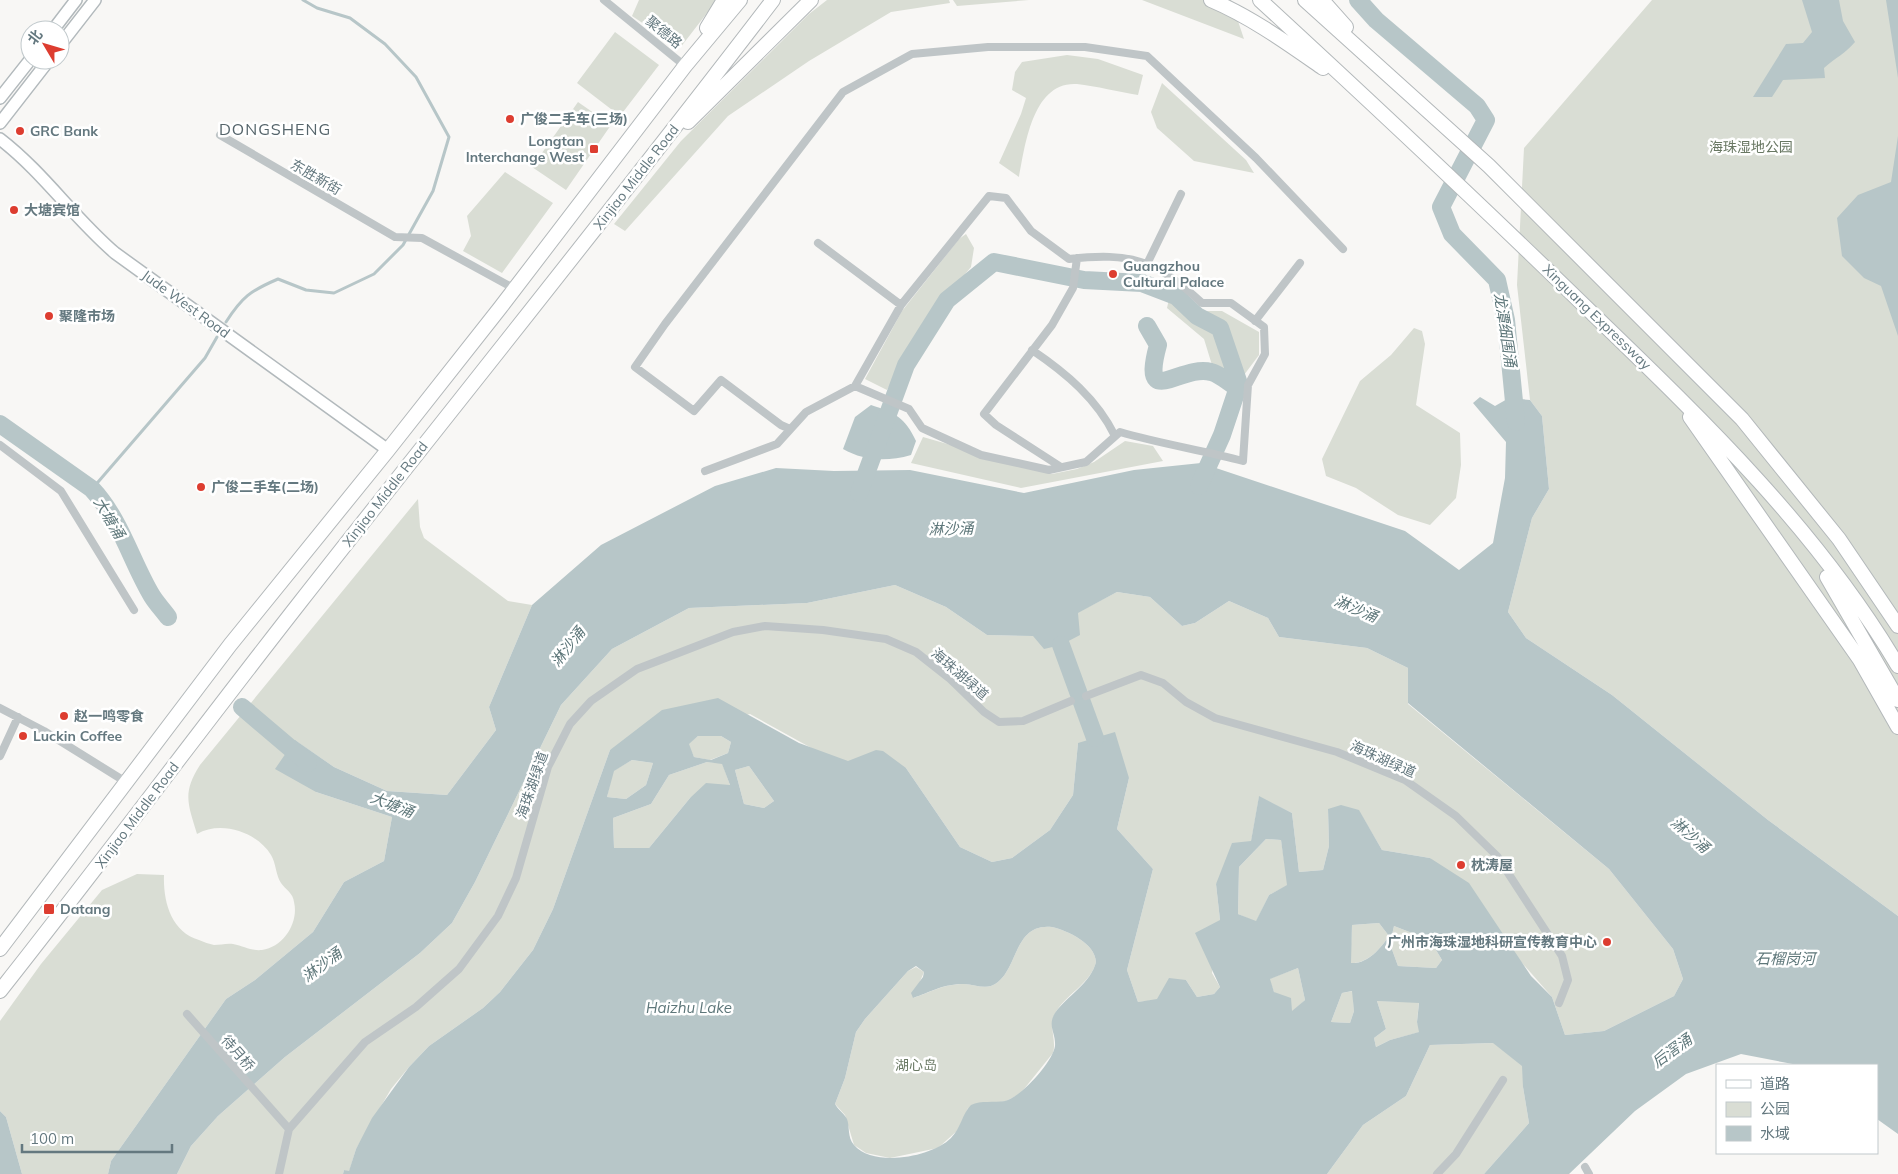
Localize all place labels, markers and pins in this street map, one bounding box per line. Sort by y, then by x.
place label: 广俊二手车(三场) [520,110,628,128]
marker: 广俊二手车(三场) [504,113,516,125]
place label: GRC Bank [30,122,98,140]
marker: GRC Bank [14,125,26,137]
place label: Longtan Interchange West [466,132,585,166]
marker: Longtan Interchange West [588,143,600,155]
place label: 大塘宾馆 [24,201,80,219]
marker: 大塘宾馆 [8,204,20,216]
place label: Guangzhou Cultural Palace [1123,257,1225,291]
marker: Guangzhou Cultural Palace [1107,268,1119,280]
place label: 聚隆市场 [59,307,115,325]
marker: 聚隆市场 [43,310,55,322]
place label: 广俊二手车(二场) [211,478,319,496]
marker: 广俊二手车(二场) [195,481,207,493]
place label: 赵一鸣零食 [74,707,144,725]
marker: 赵一鸣零食 [58,710,70,722]
place label: Luckin Coffee [33,727,123,745]
marker: Luckin Coffee [17,730,29,742]
place label: 枕涛屋 [1471,856,1513,874]
marker: 枕涛屋 [1455,859,1467,871]
place label: Datang [60,900,110,918]
marker: Datang [42,902,56,916]
place label: 广州市海珠湿地科研宣传教育中心 [1387,933,1597,951]
marker: 广州市海珠湿地科研宣传教育中心 [1601,936,1613,948]

